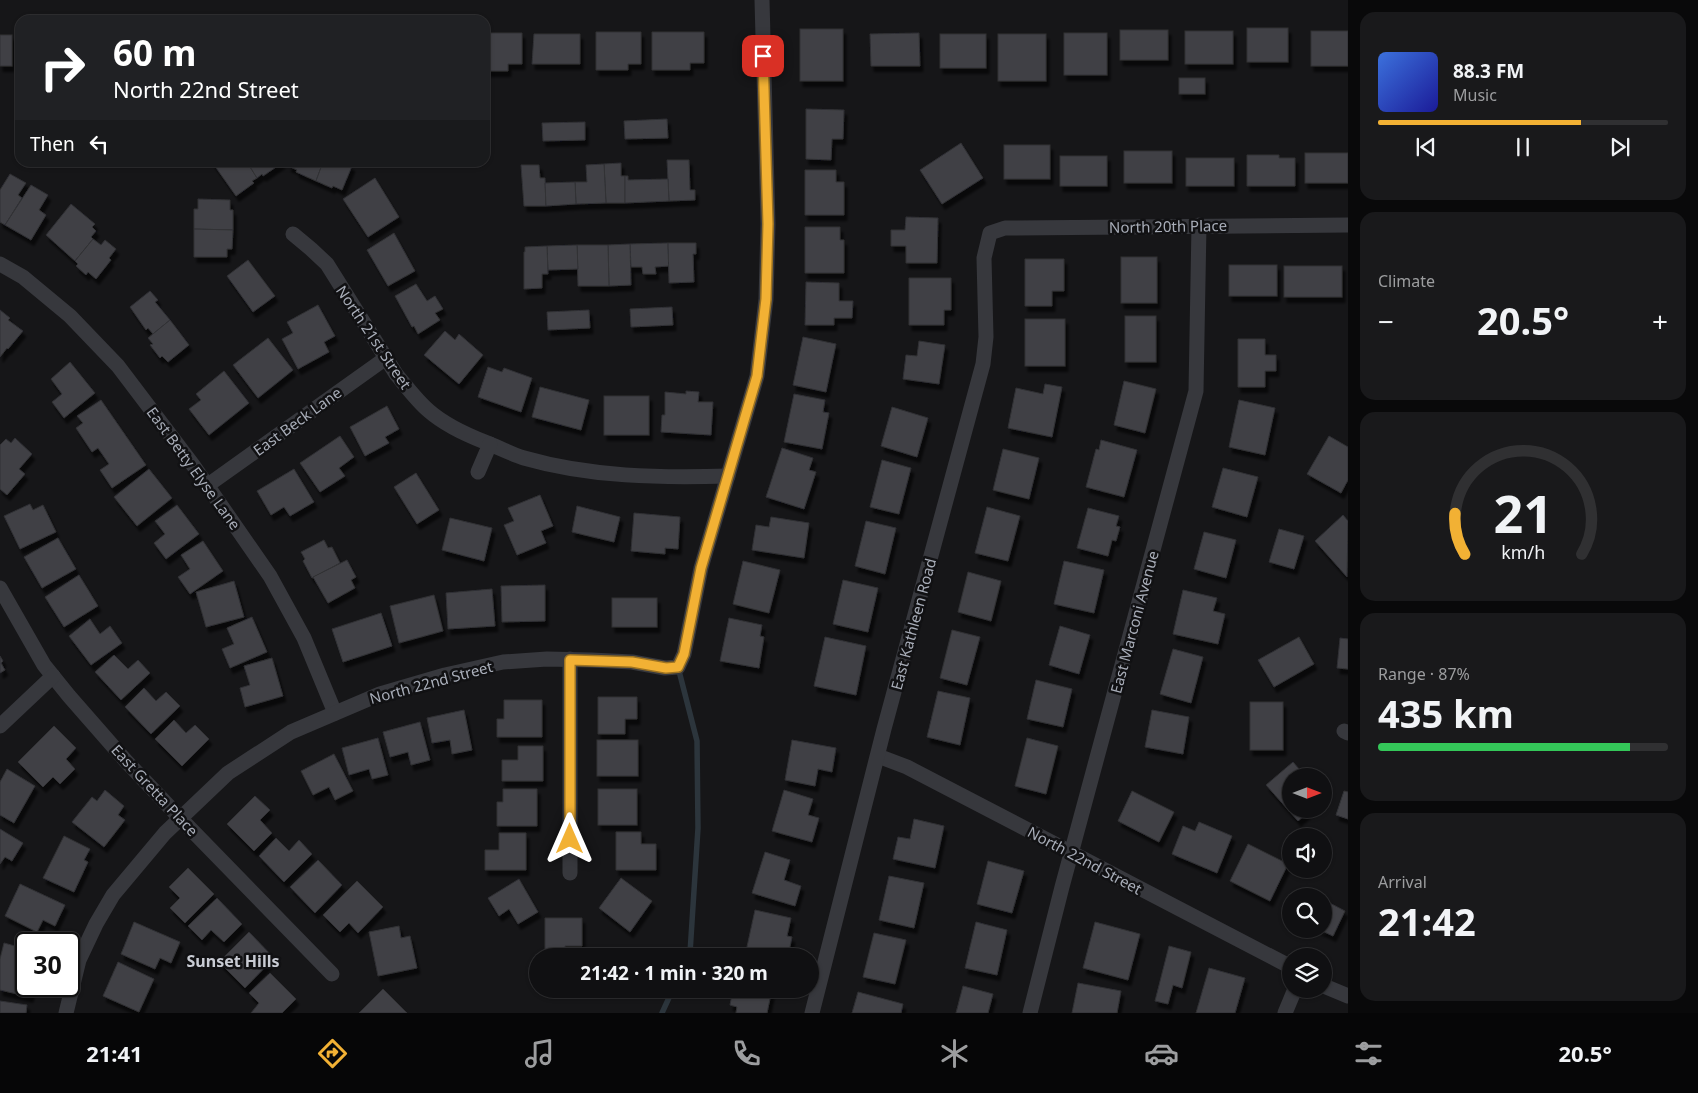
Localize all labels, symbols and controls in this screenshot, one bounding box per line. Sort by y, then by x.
text: 60 m [113,29,196,76]
icon: right [30,35,95,100]
pin [742,35,784,77]
icon: arrive [749,42,777,70]
text: 88.3 FM [1453,58,1524,84]
text: North 22nd Street [113,74,299,104]
text: Music [1453,84,1497,106]
icon: left [85,130,113,158]
text: Then [30,131,75,157]
icon: previous [1412,133,1440,161]
icon: pause [1509,133,1537,161]
icon: next [1606,133,1634,161]
street label: North 20th Place [1109,215,1227,237]
text: Climate [1378,270,1435,292]
street label: North 21st Street [332,281,416,393]
text: 20.5° [1477,294,1569,346]
text: − [1378,302,1394,340]
text: + [1652,302,1668,340]
street label: East Beck Lane [249,382,345,460]
street label: East Betty Elyse Lane [143,403,245,533]
text: 21 [1493,477,1553,548]
text: km/h [1501,540,1545,564]
street label: East Marconi Avenue [1105,548,1163,696]
street label: East Kathleen Road [886,556,940,692]
street label: North 22nd Street [367,656,495,708]
text: Range · 87% [1378,663,1470,685]
text: 435 km [1378,687,1514,739]
street label: East Gretta Place [107,740,203,840]
north arrow [1282,768,1332,818]
map controls [1282,768,1332,998]
position arrow [543,812,595,864]
street label: North 22nd Street [1024,821,1146,899]
button: sound [1282,828,1332,878]
text: Arrival [1378,871,1427,893]
button: search [1282,888,1332,938]
text: 21:42 [1378,895,1476,947]
speed limit sign: 30 [15,932,80,997]
button: layers [1282,948,1332,998]
district label: Sunset Hills [187,950,279,972]
text: 21:42 · 1 min · 320 m [580,960,768,986]
icon: directions [315,1036,350,1071]
icon: music [522,1036,557,1071]
icon: phone [729,1036,764,1071]
icon: climate [937,1036,972,1071]
icon: car [1144,1036,1179,1071]
icon: filters [1351,1036,1386,1071]
text: 21:41 [86,1038,143,1068]
text: 20.5° [1559,1038,1612,1068]

